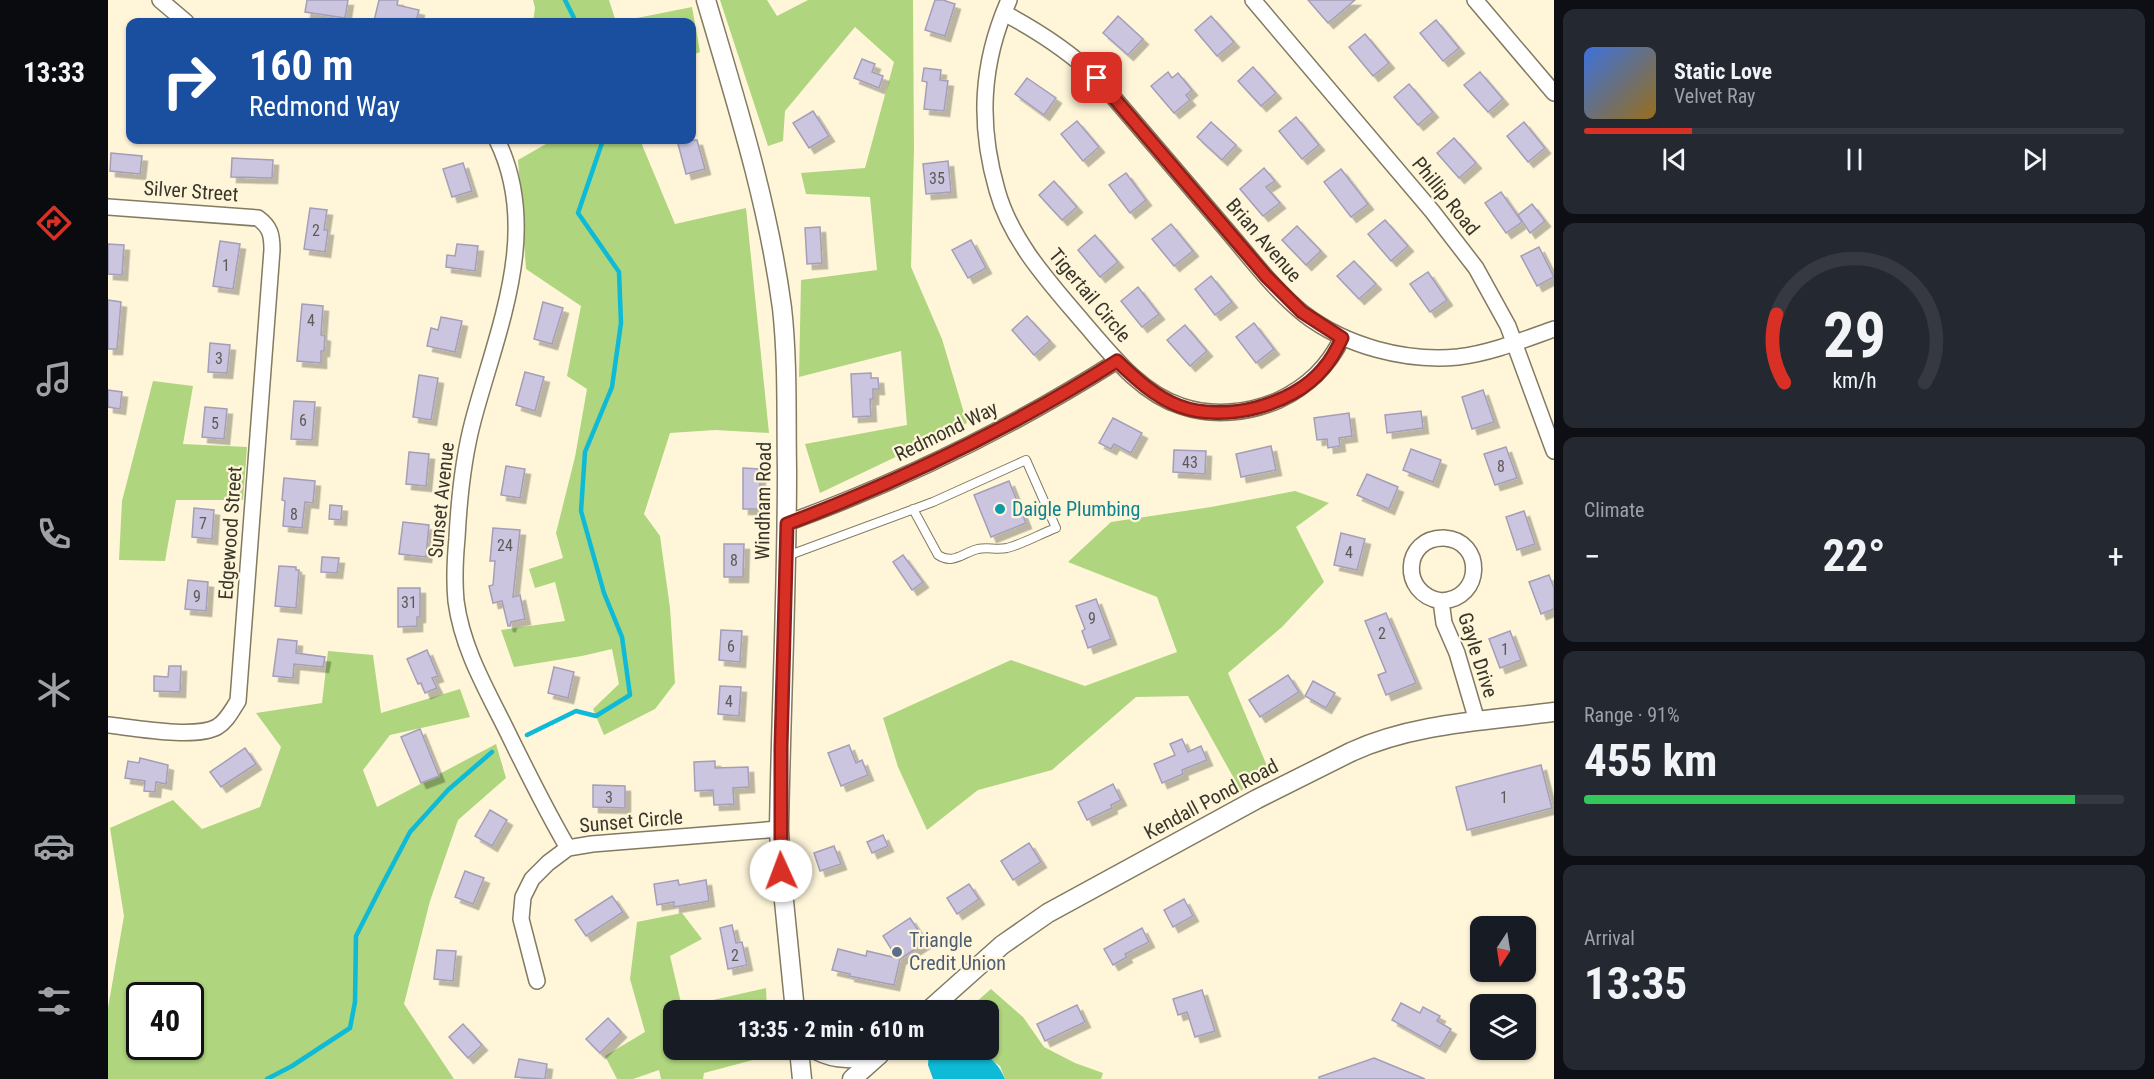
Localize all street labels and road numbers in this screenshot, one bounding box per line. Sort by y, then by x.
street label: Phillip Road [1407,152,1485,240]
street label: Silver Street [143,176,239,206]
street label: Brian Avenue [1221,193,1307,287]
street label: Tigertail Circle [1044,243,1136,347]
street label: Redmond Way [890,396,1002,466]
street label: Sunset Avenue [423,441,459,559]
street label: Windham Road [750,442,776,560]
street label: Edgewood Street [213,466,247,600]
street label: Gayle Drive [1453,609,1503,701]
street label: Kendall Pond Road [1140,754,1282,844]
street label: Sunset Circle [578,805,684,837]

